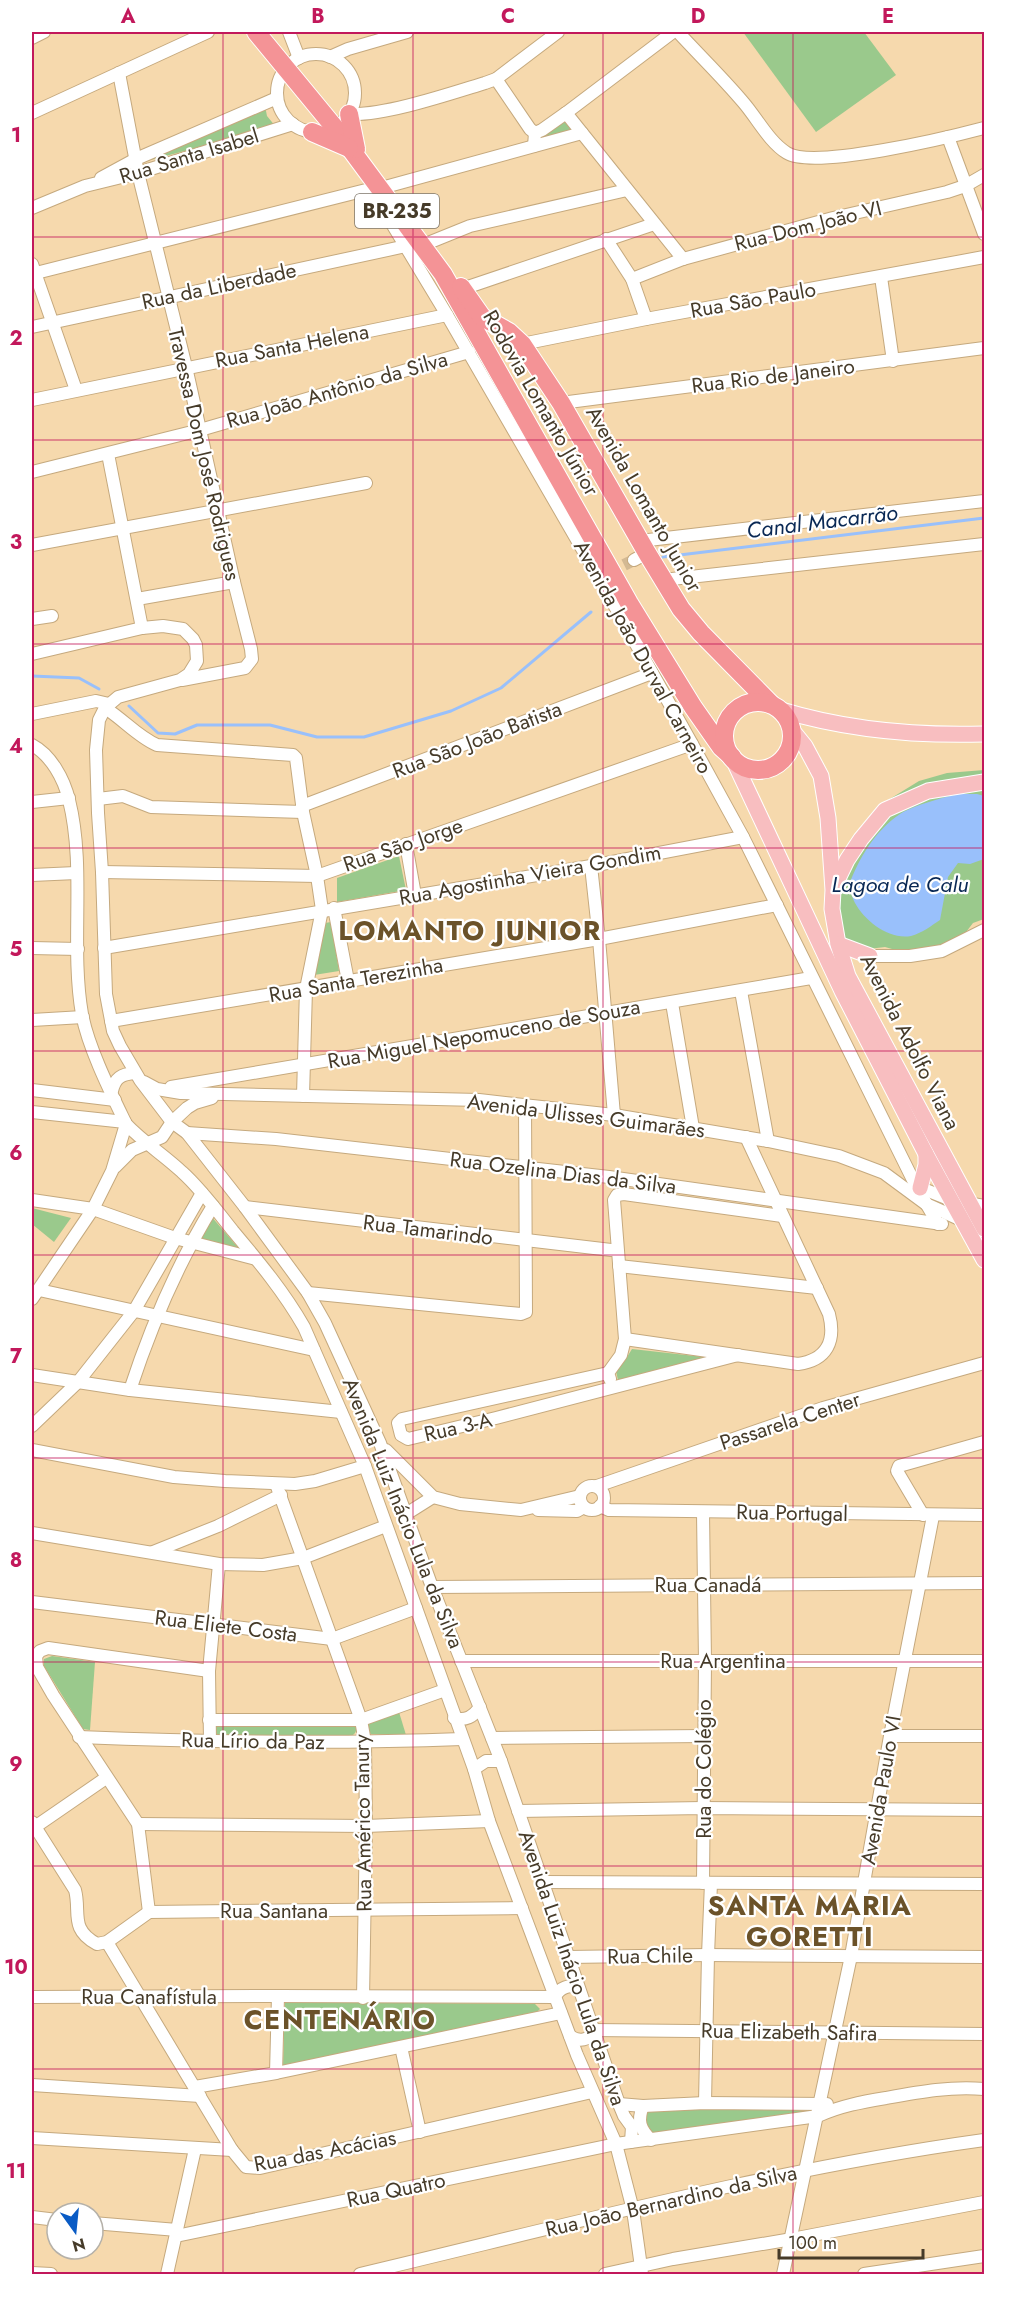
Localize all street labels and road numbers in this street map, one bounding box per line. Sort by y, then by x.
street label: Rua Santa Isabel [115,121,263,191]
street label: Rua Dom João VI [731,193,885,259]
road number: BR-235 [355,194,439,228]
street label: Rua da Liberdade [139,255,299,317]
street label: Rua São Paulo [688,274,818,326]
street label: Rodovia Lomanto Júnior [476,305,607,502]
street label: Rua Santa Helena [213,316,371,376]
street label: Travessa Dom José Rodrigues [160,324,248,584]
street label: Rua João Antônio da Silva [223,344,451,436]
street label: Rua Rio de Janeiro [690,351,856,401]
street label: Avenida Lomanto Junior [579,401,710,598]
street label: Avenida João Durval Carneiro [566,535,720,779]
street label: Rua São João Batista [388,694,566,786]
street label: Rua São Jorge [339,810,467,880]
street label: Rua Agostinha Vieira Gondim [397,837,663,913]
street label: Avenida Adolfo Viana [853,949,967,1135]
street label: Rua Santa Terezinha [267,950,445,1010]
street label: Rua Miguel Nepomuceno de Souza [325,992,643,1076]
street label: Avenida Ulisses Guimarães [465,1087,707,1145]
street label: Rua Ozelina Dias da Silva [448,1144,678,1202]
street label: Rua Tamarindo [361,1207,495,1253]
street label: Avenida Luiz Inácio Lula da Silva [335,1373,471,1653]
street label: Passarela Center [716,1384,865,1458]
street label: Rua 3-A [421,1405,495,1449]
street label: Rua Portugal [736,1497,848,1529]
street label: Rua Canadá [655,1570,761,1600]
street label: Rua Eliete Costa [153,1602,299,1650]
street label: Rua Argentina [660,1646,786,1676]
street label: Rua do Colégio [689,1699,719,1839]
street label: Avenida Paulo VI [853,1713,909,1867]
street label: Rua Lírio da Paz [181,1725,325,1757]
street label: Rua Américo Tanury [346,1733,380,1912]
street label: Avenida Luiz Inácio Lula da Silva [511,1826,633,2110]
street label: Rua Santana [220,1896,328,1926]
street label: Rua Chile [607,1940,693,1972]
street label: Rua Canafístula [81,1982,217,2012]
street label: Rua Elizabeth Safira [701,2015,877,2049]
street label: Rua das Acácias [251,2123,399,2179]
street label: Rua João Bernardino da Silva [542,2157,800,2245]
street label: Rua Quatro [344,2165,448,2215]

